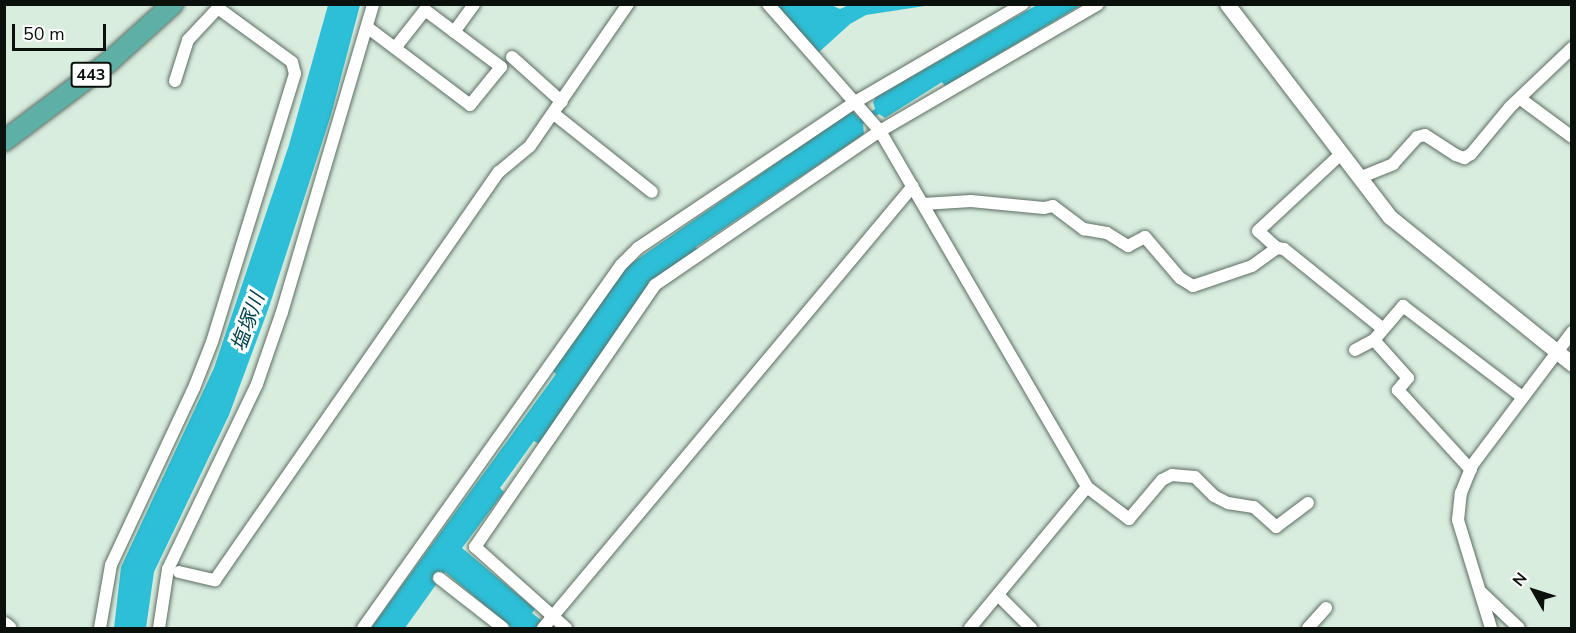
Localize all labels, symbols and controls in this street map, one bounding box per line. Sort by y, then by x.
scale bar [15,12,110,50]
text: 50 m [23,22,65,46]
road number: 443 [70,62,112,88]
water label: 塩塚川 [226,290,270,354]
north arrow [1504,561,1564,621]
text: N [1508,568,1532,591]

